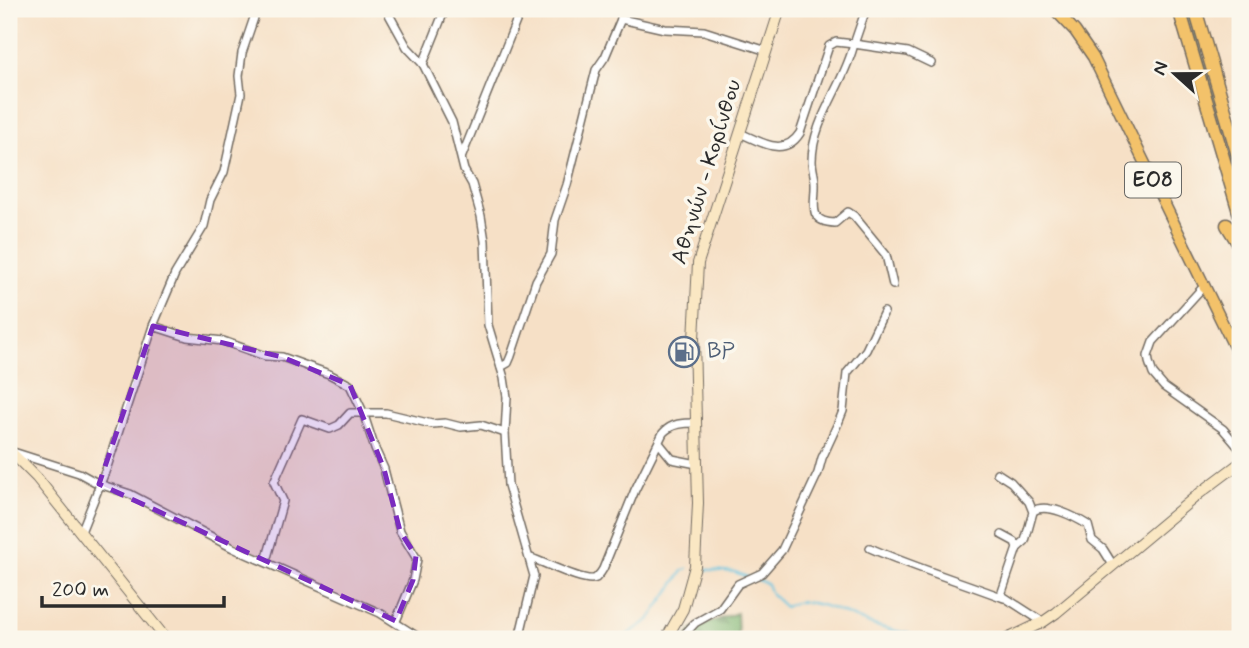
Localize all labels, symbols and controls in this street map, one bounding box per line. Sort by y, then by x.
north arrow [1140,38,1210,108]
text: N [1147,58,1174,79]
street label: Αθηνών - Κορίνθου [665,76,749,268]
road number: ΕΟ8 [1125,162,1181,198]
fuel station icon: BP [667,335,701,369]
place label: BP [707,337,735,367]
scale bar [42,564,224,608]
text: 200 m [52,576,109,604]

